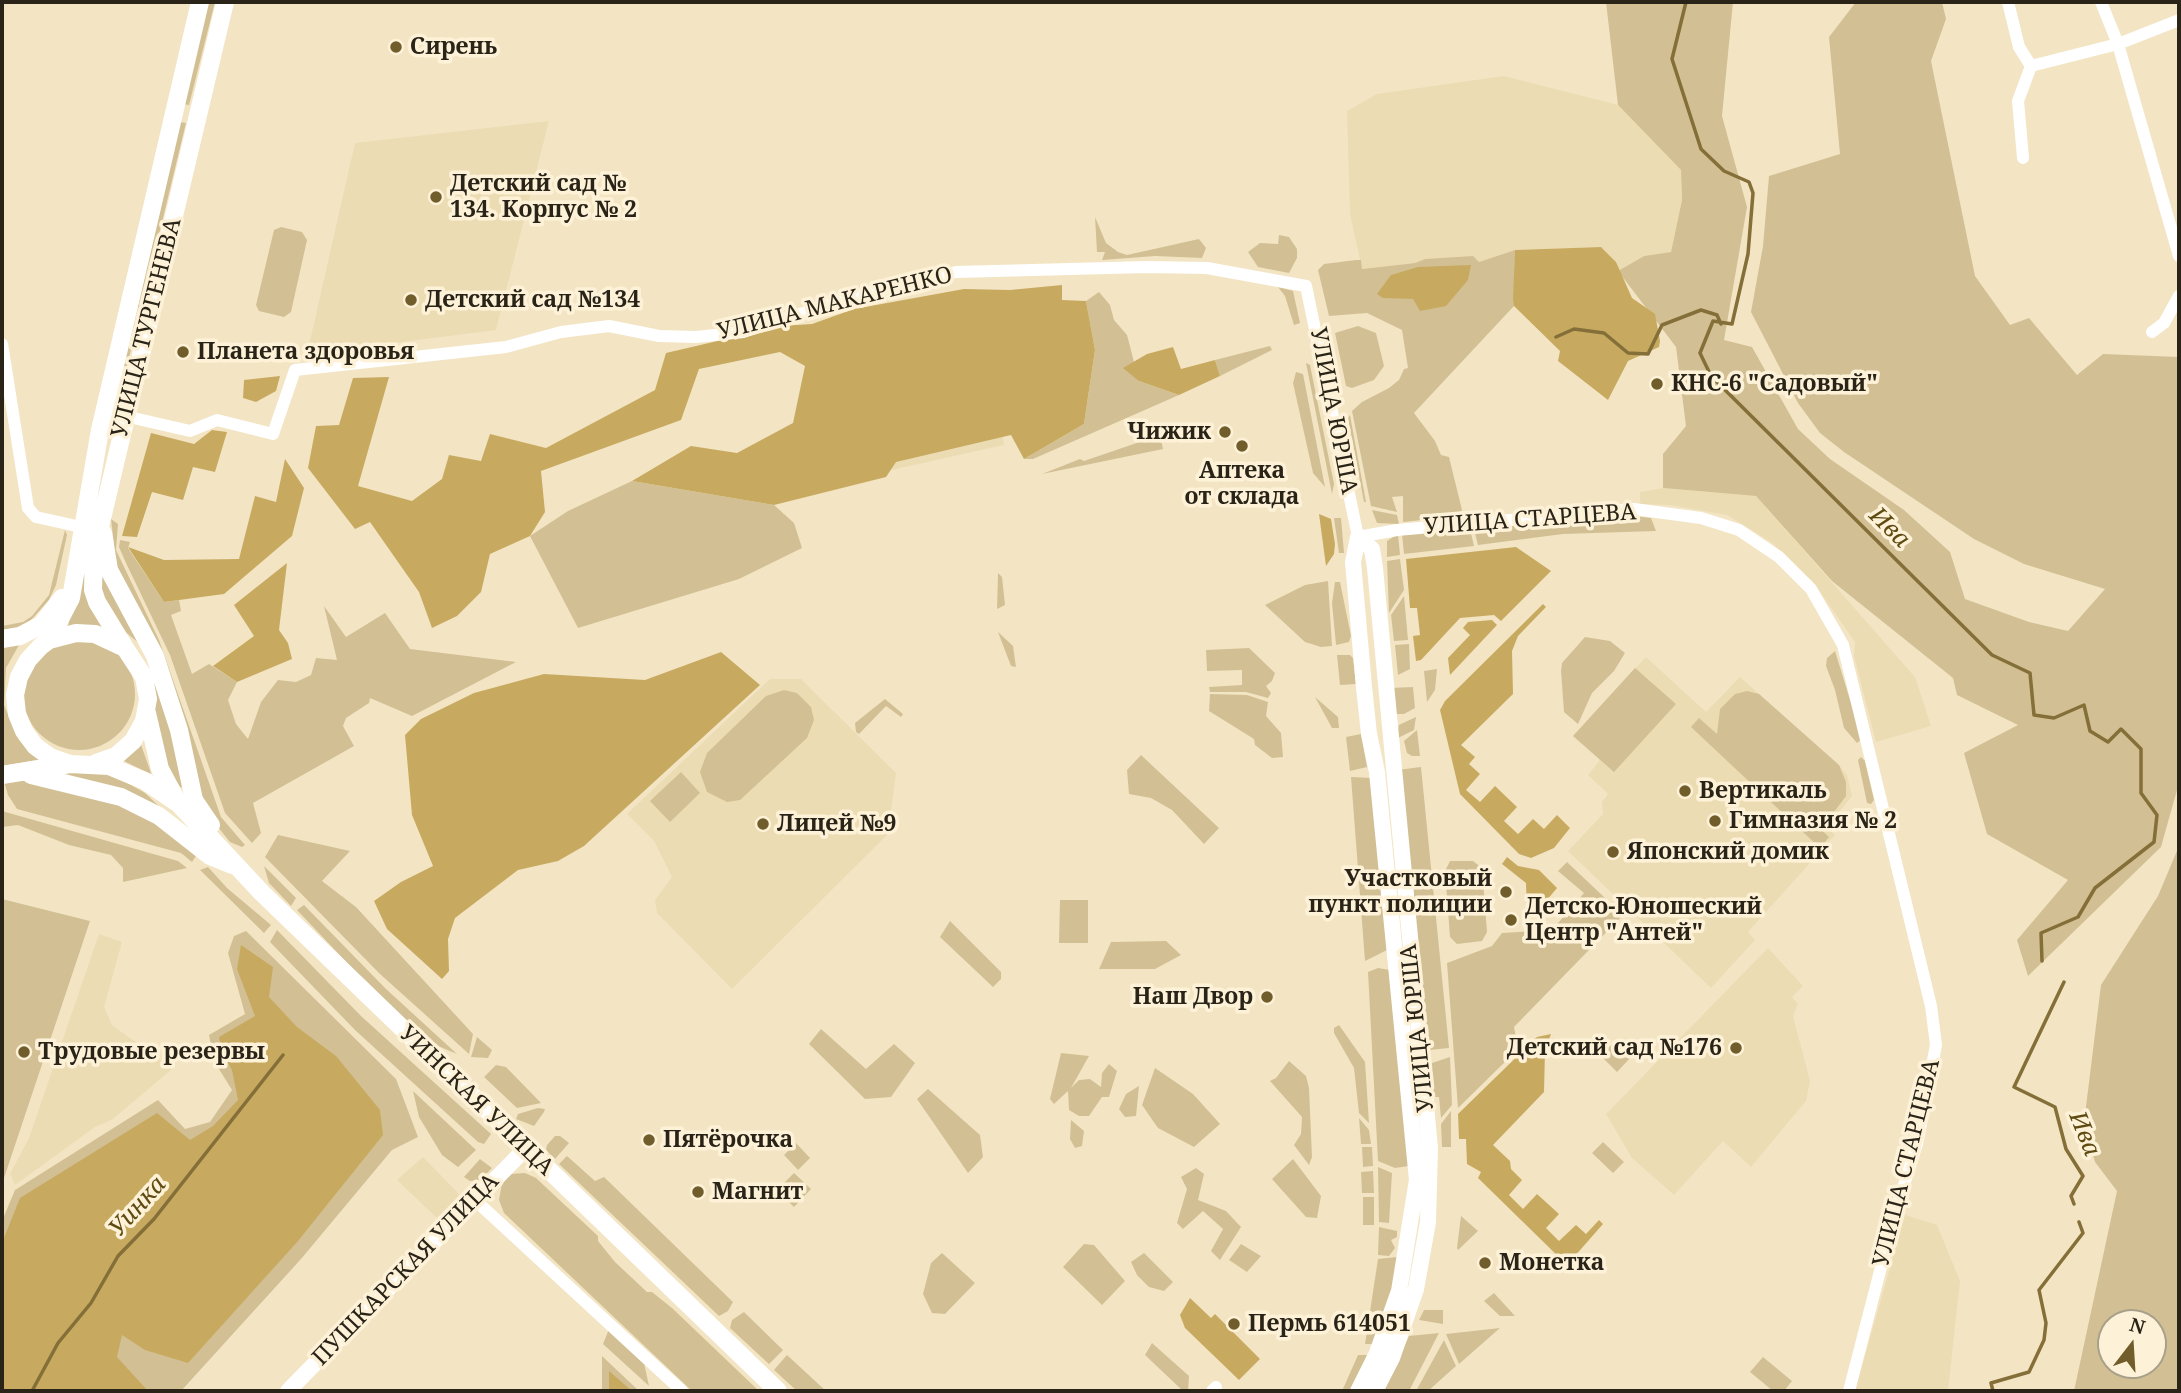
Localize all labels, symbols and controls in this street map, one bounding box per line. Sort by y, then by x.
place label: Сирень [410,33,497,61]
marker: Сирень [388,39,404,55]
place label: Детский сад № 134. Корпус № 2 [450,170,637,224]
marker: Детский сад № 134. Корпус № 2 [428,189,444,205]
street label: УЛИЦА ТУРГЕНЕВА [106,215,188,441]
street label: УЛИЦА МАКАРЕНКО [715,261,955,347]
place label: Детский сад №134 [425,286,640,314]
marker: Детский сад №134 [403,292,419,308]
street label: УЛИЦА ЮРША [1303,325,1363,497]
place label: Планета здоровья [197,338,414,366]
marker: Планета здоровья [175,344,191,360]
place label: КНС-6 "Садовый" [1671,370,1878,398]
marker: КНС-6 "Садовый" [1649,376,1665,392]
place label: Чижик [1127,418,1211,446]
marker: Чижик [1217,424,1233,440]
marker: Аптека от склада [1234,438,1250,454]
place label: Аптека от склада [1184,457,1300,511]
street label: УЛИЦА СТАРЦЕВА [1423,499,1637,541]
water label: Ива [1863,502,1915,554]
place label: Вертикаль [1699,777,1827,805]
marker: Вертикаль [1677,783,1693,799]
place label: Гимназия № 2 [1729,807,1897,835]
place label: Лицей №9 [777,810,896,838]
marker: Гимназия № 2 [1707,813,1723,829]
marker: Лицей №9 [755,816,771,832]
place label: Японский домик [1627,838,1829,866]
marker: Японский домик [1605,844,1621,860]
place label: Участковый пункт полиции [1308,865,1492,919]
marker: Участковый пункт полиции [1498,884,1514,900]
place label: Детско-Юношеский Центр "Антей" [1525,893,1762,947]
marker: Детско-Юношеский Центр "Антей" [1503,912,1519,928]
street label: УЛИЦА ЮРША [1395,943,1441,1113]
place label: Наш Двор [1133,983,1253,1011]
marker: Наш Двор [1259,989,1275,1005]
street label: УИНСКАЯ УЛИЦА [393,1020,559,1182]
place label: Детский сад №176 [1507,1034,1722,1062]
place label: Трудовые резервы [38,1038,265,1066]
marker: Детский сад №176 [1728,1040,1744,1056]
marker: Трудовые резервы [16,1044,32,1060]
street label: УЛИЦА СТАРЦЕВА [1868,1056,1946,1270]
water label: Ива [2062,1107,2106,1161]
place label: Пятёрочка [663,1126,793,1154]
marker: Пятёрочка [641,1132,657,1148]
street label: ПУШКАРСКАЯ УЛИЦА [307,1168,505,1372]
water label: Уинка [104,1171,172,1243]
place label: Магнит [712,1178,803,1206]
marker: Магнит [690,1184,706,1200]
place label: Монетка [1499,1249,1604,1277]
marker: Монетка [1477,1255,1493,1271]
north arrow [2097,1309,2167,1379]
place label: Пермь 614051 [1248,1310,1411,1338]
text: N [2127,1311,2149,1340]
marker: Пермь 614051 [1226,1316,1242,1332]

